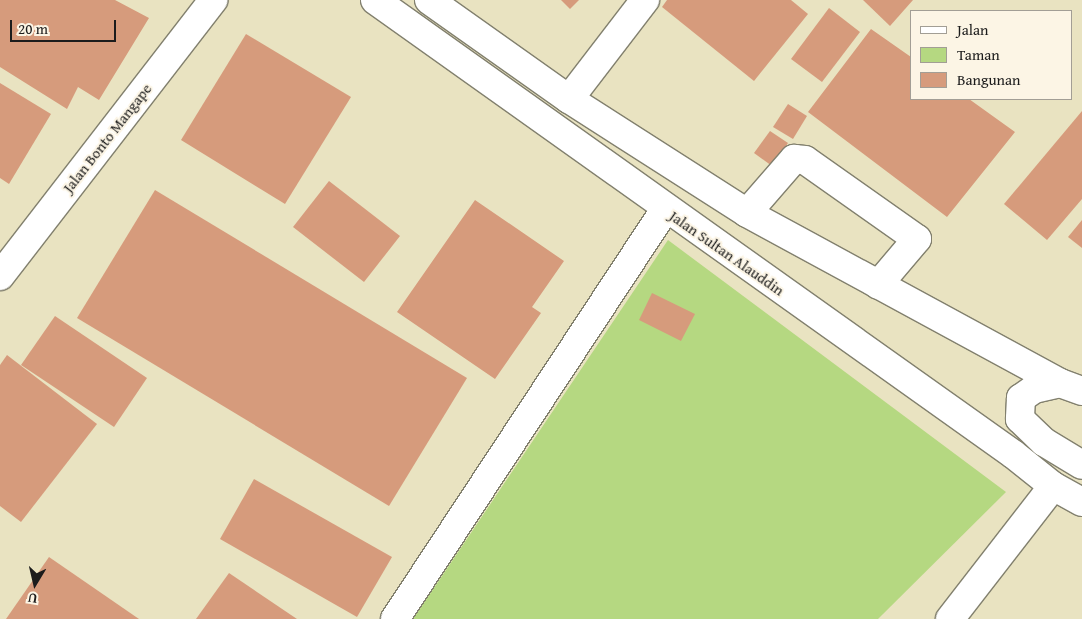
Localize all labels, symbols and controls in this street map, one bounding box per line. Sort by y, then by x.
scale bar [12,10,119,42]
legend [910,10,1072,100]
text: 20 m [18,18,48,39]
text: Jalan [957,19,989,40]
text: Taman [957,44,1000,65]
text: Bangunan [957,69,1021,90]
street label: Jalan Bonto Mangape [59,80,155,196]
street label: Jalan Sultan Alauddin [666,207,788,299]
north arrow [10,559,60,609]
text: U [26,588,39,609]

